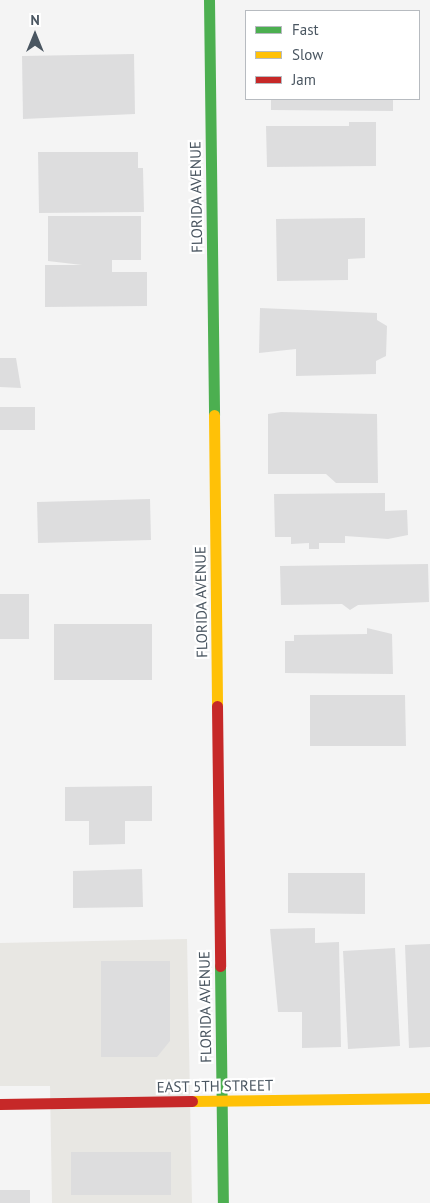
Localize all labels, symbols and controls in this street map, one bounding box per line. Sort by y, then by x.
north arrow [10,10,60,60]
legend [245,10,420,100]
text: N [30,11,40,29]
text: Fast [292,20,319,39]
text: Slow [292,45,323,64]
text: Jam [292,70,316,89]
street label: FLORIDA AVENUE [186,140,206,254]
street label: FLORIDA AVENUE [191,545,211,659]
street label: FLORIDA AVENUE [195,950,215,1064]
street label: EAST 5TH STREET [156,1076,274,1096]

